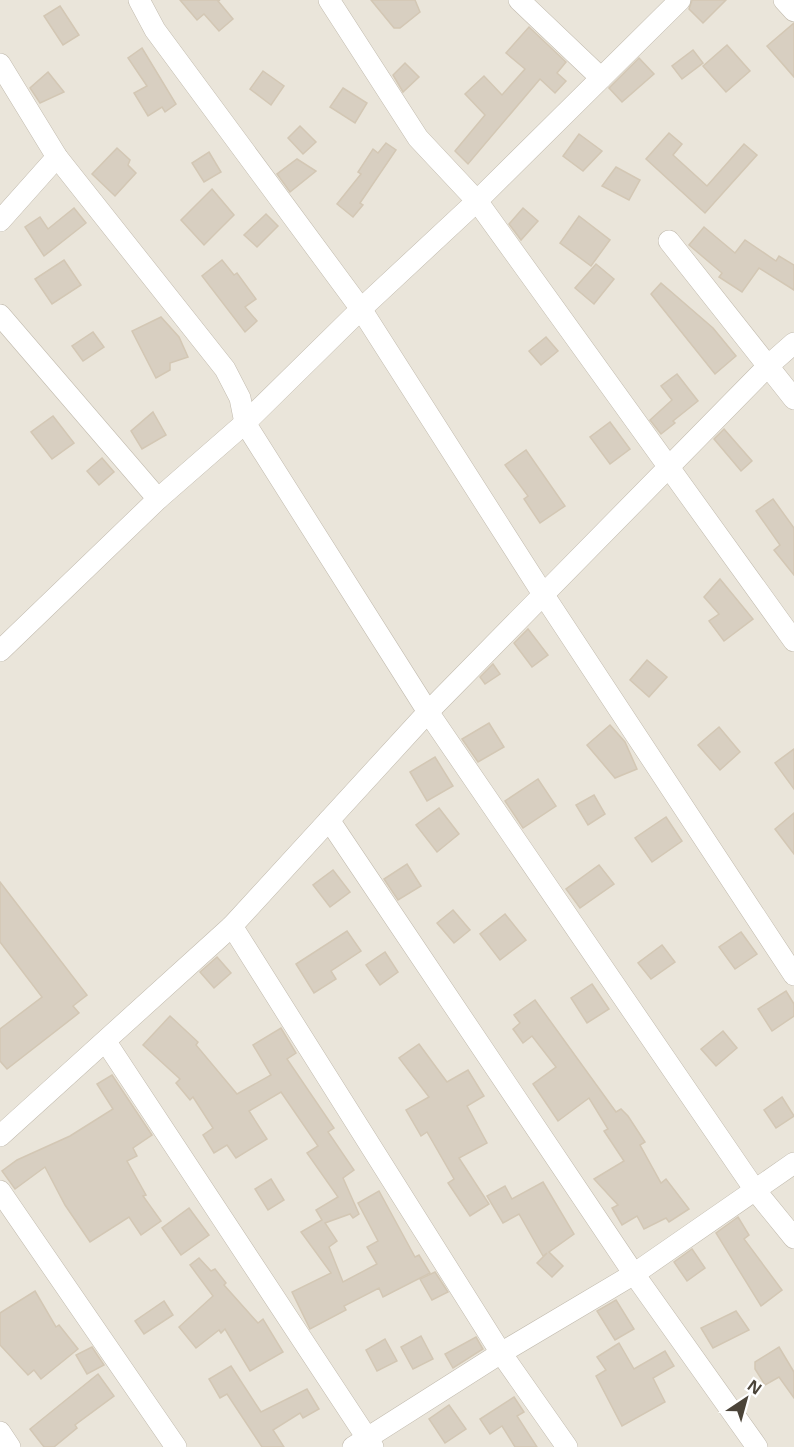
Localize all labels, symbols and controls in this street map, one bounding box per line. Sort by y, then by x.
north arrow [716,1369,776,1429]
text: N [743,1374,767,1400]

